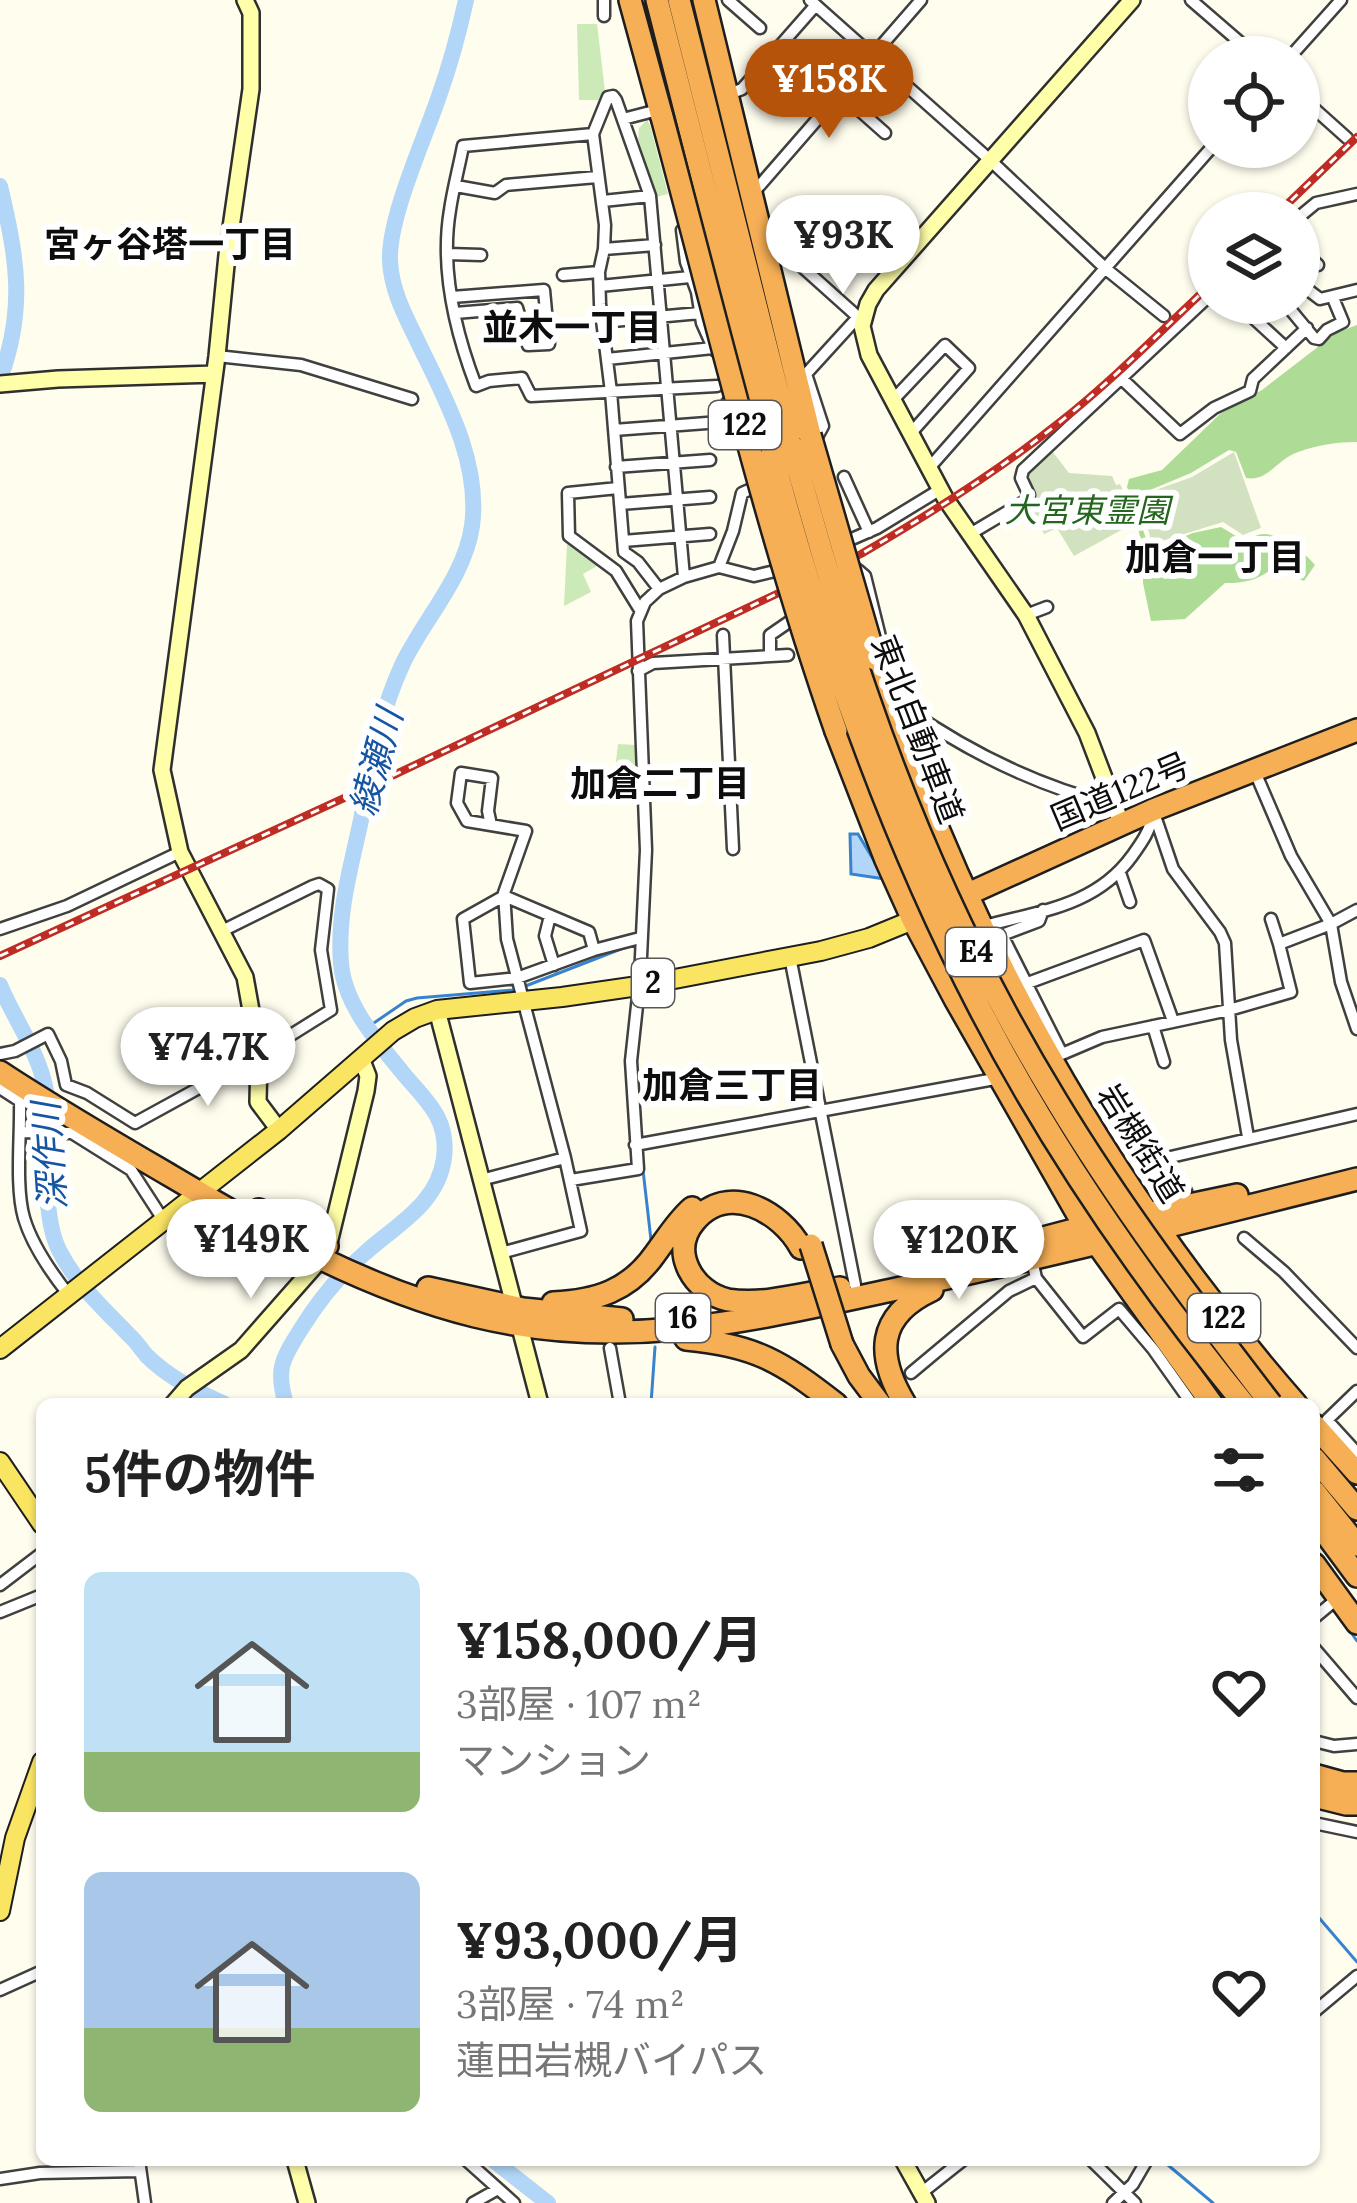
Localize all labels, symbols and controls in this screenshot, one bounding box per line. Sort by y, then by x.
map controls [1188,36,1320,324]
button: locate [1188,36,1320,168]
pin: ¥158K [745,39,913,141]
text: ¥158K [771,53,887,103]
button: layers [1188,192,1320,324]
pin: ¥93K [772,195,914,297]
text: ¥93K [793,209,893,259]
district label: 宮ヶ谷塔一丁目 [44,221,296,267]
district label: 並木一丁目 [482,304,662,350]
road number: 122 [709,401,781,449]
park label: 大宮東霊園 [1005,489,1174,531]
district label: 加倉一丁目 [1125,534,1305,580]
street label: 東北自動車道 [863,629,973,829]
water label: 綾瀬川 [340,700,413,820]
street label: 国道122号 [1044,743,1196,839]
district label: 加倉二丁目 [570,760,750,806]
road number: E4 [946,928,1006,976]
road number: 2 [632,959,674,1007]
pin: ¥74.7K [110,1007,306,1109]
text: ¥74.7K [147,1021,269,1071]
district label: 加倉三丁目 [642,1062,822,1108]
street label: 岩槻街道 [1088,1076,1194,1210]
water label: 深作川 [22,1097,76,1211]
pin: ¥149K [167,1199,335,1301]
pin: ¥120K [875,1200,1043,1302]
text: ¥149K [193,1213,309,1263]
text: ¥120K [900,1214,1018,1264]
road number: 16 [656,1294,710,1342]
road number: 122 [1188,1294,1260,1342]
icon: filters [1206,1437,1272,1503]
text: 5件の物件 [84,1441,316,1506]
text: ¥158,000/月 [456,1607,763,1672]
icon: home [180,1620,324,1764]
icon: heart [1206,1659,1272,1725]
text: 3部屋 · 107 m² [456,1679,702,1729]
text: マンション [456,1735,651,1785]
text: ¥93,000/月 [456,1907,743,1972]
icon: home [180,1920,324,2064]
icon: heart [1206,1959,1272,2025]
text: 3部屋 · 74 m² [456,1979,685,2029]
text: 蓮田岩槻バイパス [456,2035,767,2085]

